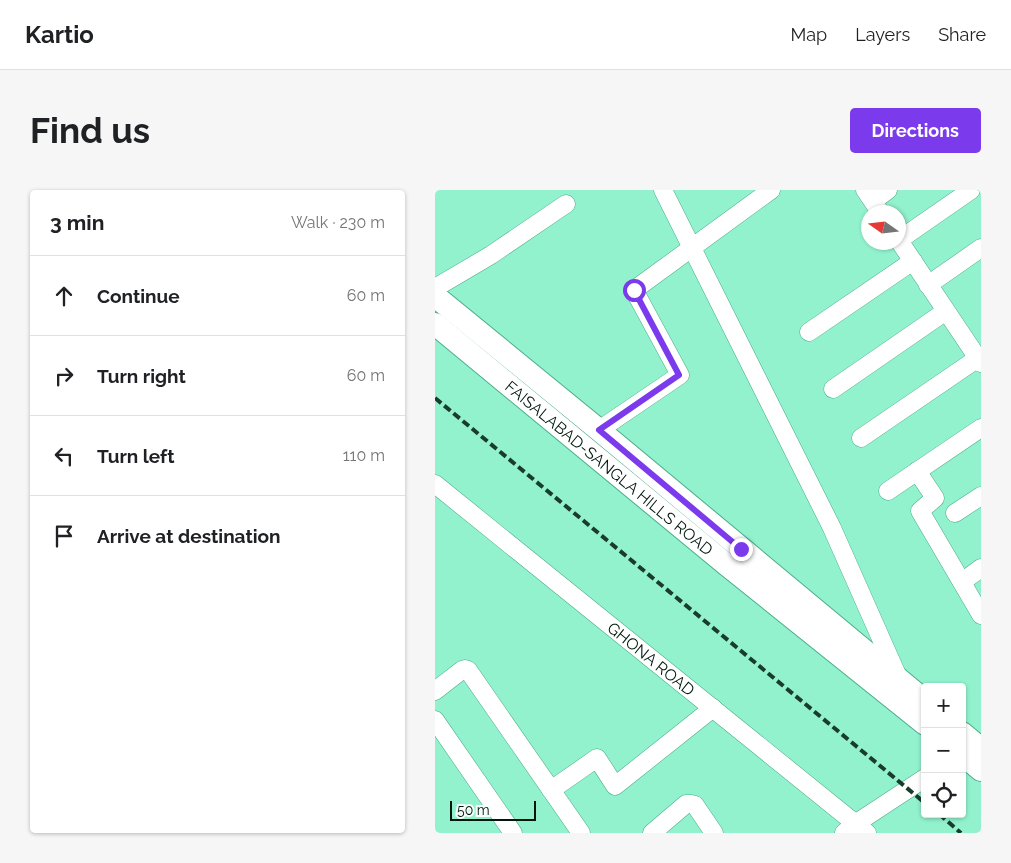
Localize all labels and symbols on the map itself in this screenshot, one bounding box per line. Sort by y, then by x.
north arrow [861,205,906,250]
route start [623,279,646,302]
street label: FAISALABAD-SANGLA HILLS ROAD [501,377,717,559]
route end [730,538,753,561]
street label: GHONA ROAD [604,618,698,700]
scale bar [450,798,536,821]

